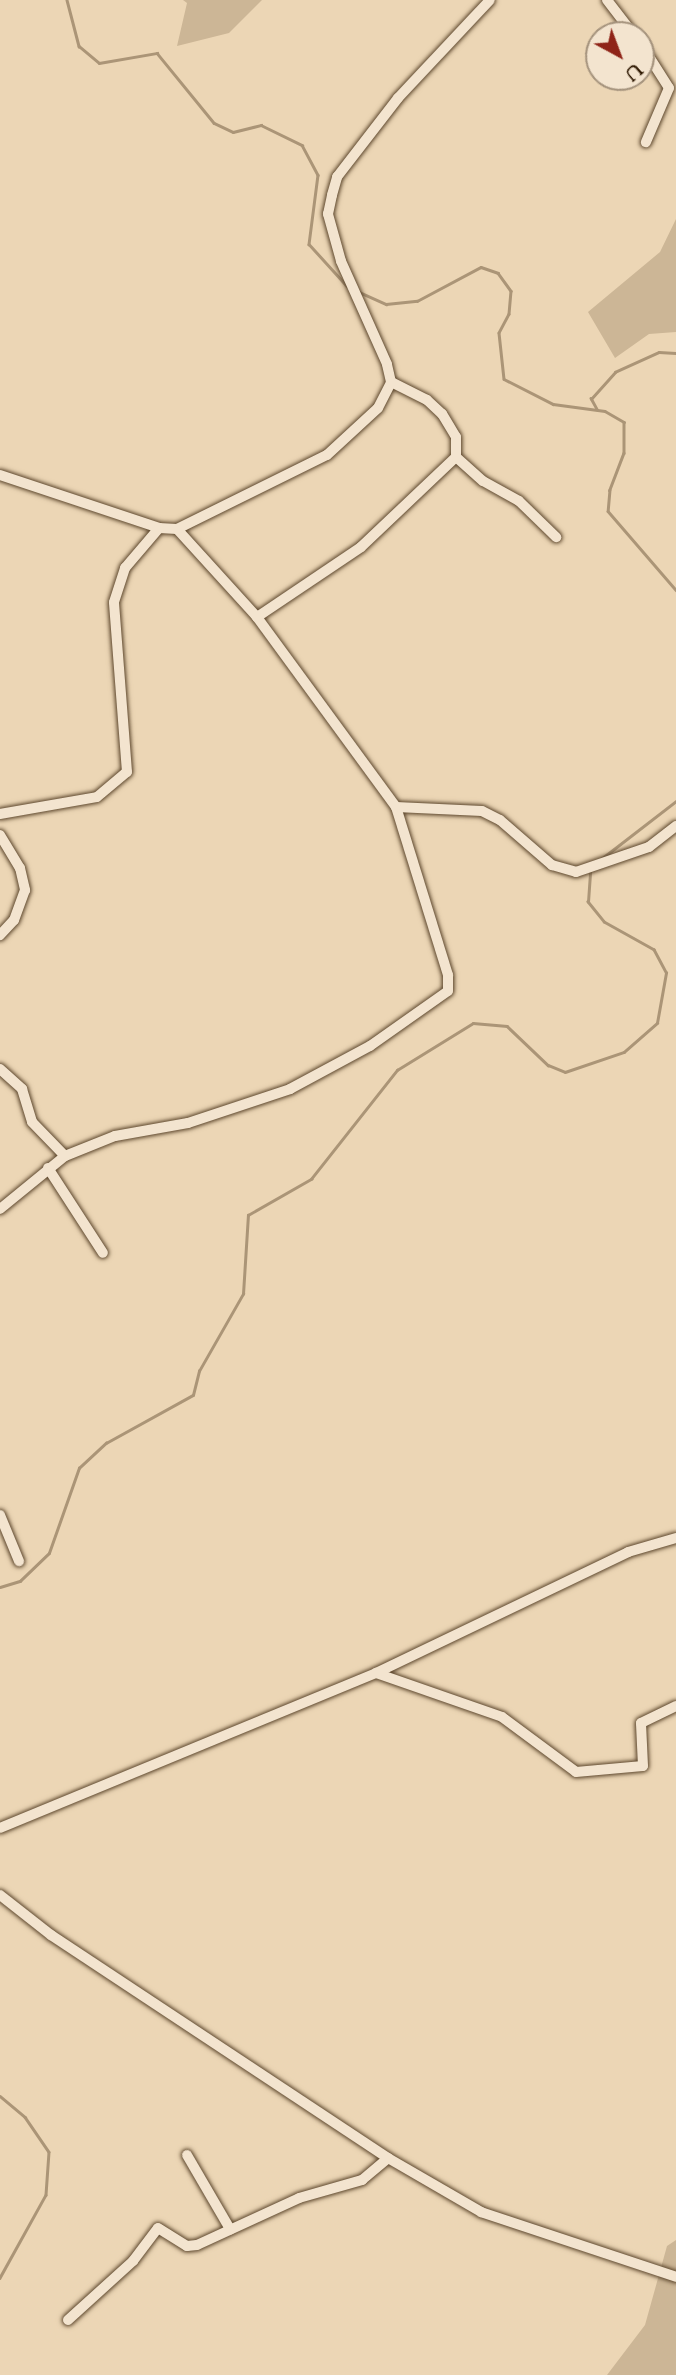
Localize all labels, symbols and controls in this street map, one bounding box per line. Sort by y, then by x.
north arrow [585,21,655,91]
text: U [618,55,647,86]

